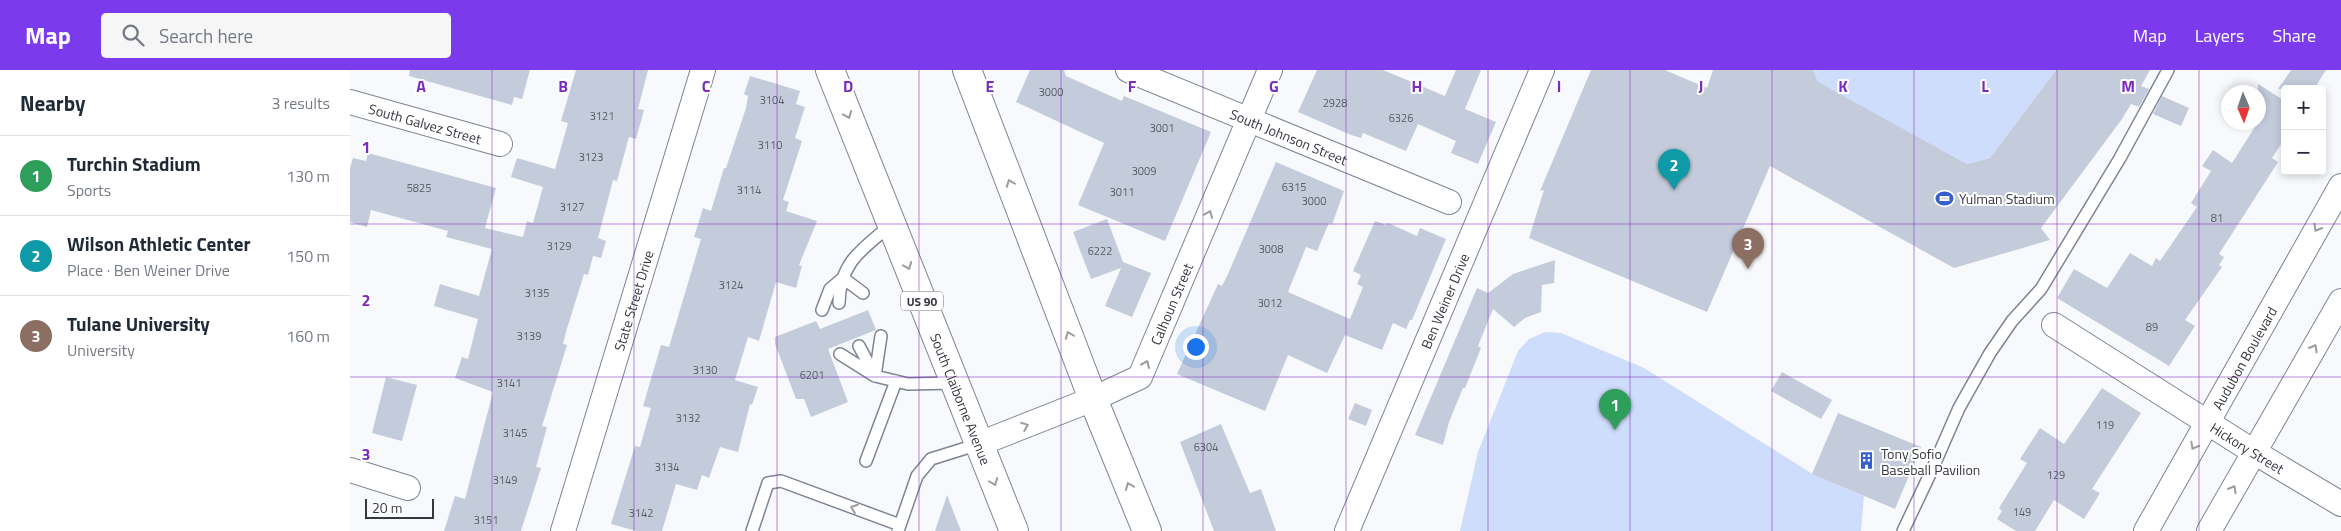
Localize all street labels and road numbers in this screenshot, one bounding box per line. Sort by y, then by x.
street label: South Galvez Street [366,97,484,149]
street label: South Johnson Street [1227,103,1351,170]
street label: State Street Drive [608,247,658,353]
street label: Ben Weiner Drive [1415,250,1474,352]
street label: Calhoun Street [1144,260,1198,348]
road number: US 90 [901,292,943,310]
street label: Audubon Boulevard [2206,302,2281,413]
street label: South Claiborne Avenue [926,330,997,468]
street label: Hickory Street [2206,417,2288,478]

